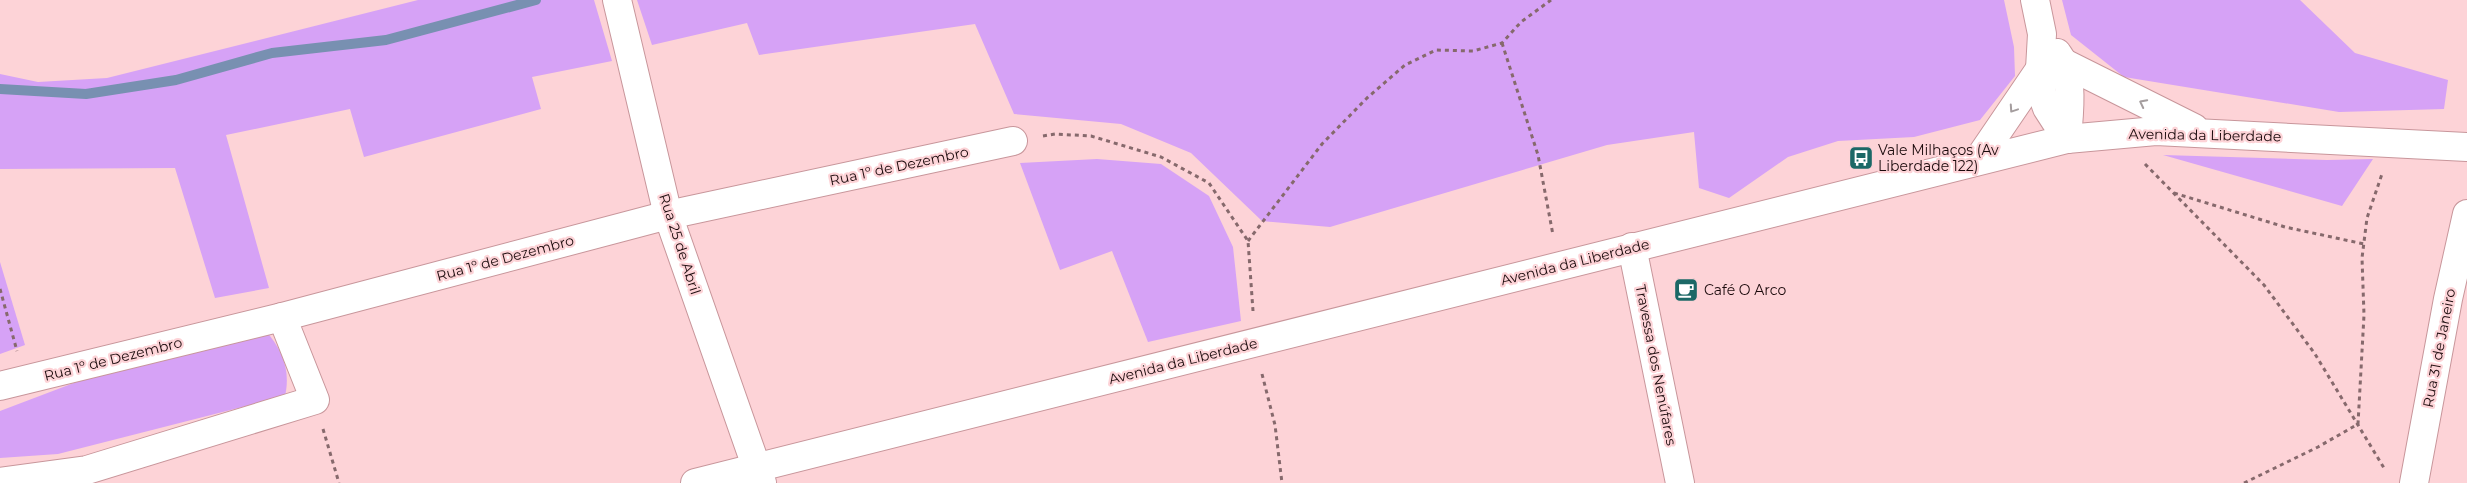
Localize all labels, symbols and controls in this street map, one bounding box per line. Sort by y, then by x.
one-way arrow [2139,99,2148,109]
one-way arrow [2010,104,2019,113]
street label: Avenida da Liberdade [2129,125,2281,145]
place label: Vale Milhaços (Av Liberdade 122) [1878,141,1999,175]
street label: Rua 1º de Dezembro [828,142,970,190]
bus stop icon: Vale Milhaços (Av Liberdade 122) [1848,145,1874,171]
street label: Rua 25 de Abril [655,191,705,297]
street label: Rua 1º de Dezembro [434,231,576,285]
street label: Avenida da Liberdade [1499,235,1651,289]
cafe icon: Café O Arco [1673,277,1699,303]
place label: Café O Arco [1704,281,1786,299]
street label: Travessa dos Nenúfares [1632,283,1680,447]
street label: Rua 31 de Janeiro [2419,287,2459,409]
street label: Rua 1º de Dezembro [42,333,184,385]
street label: Avenida da Liberdade [1107,334,1259,388]

